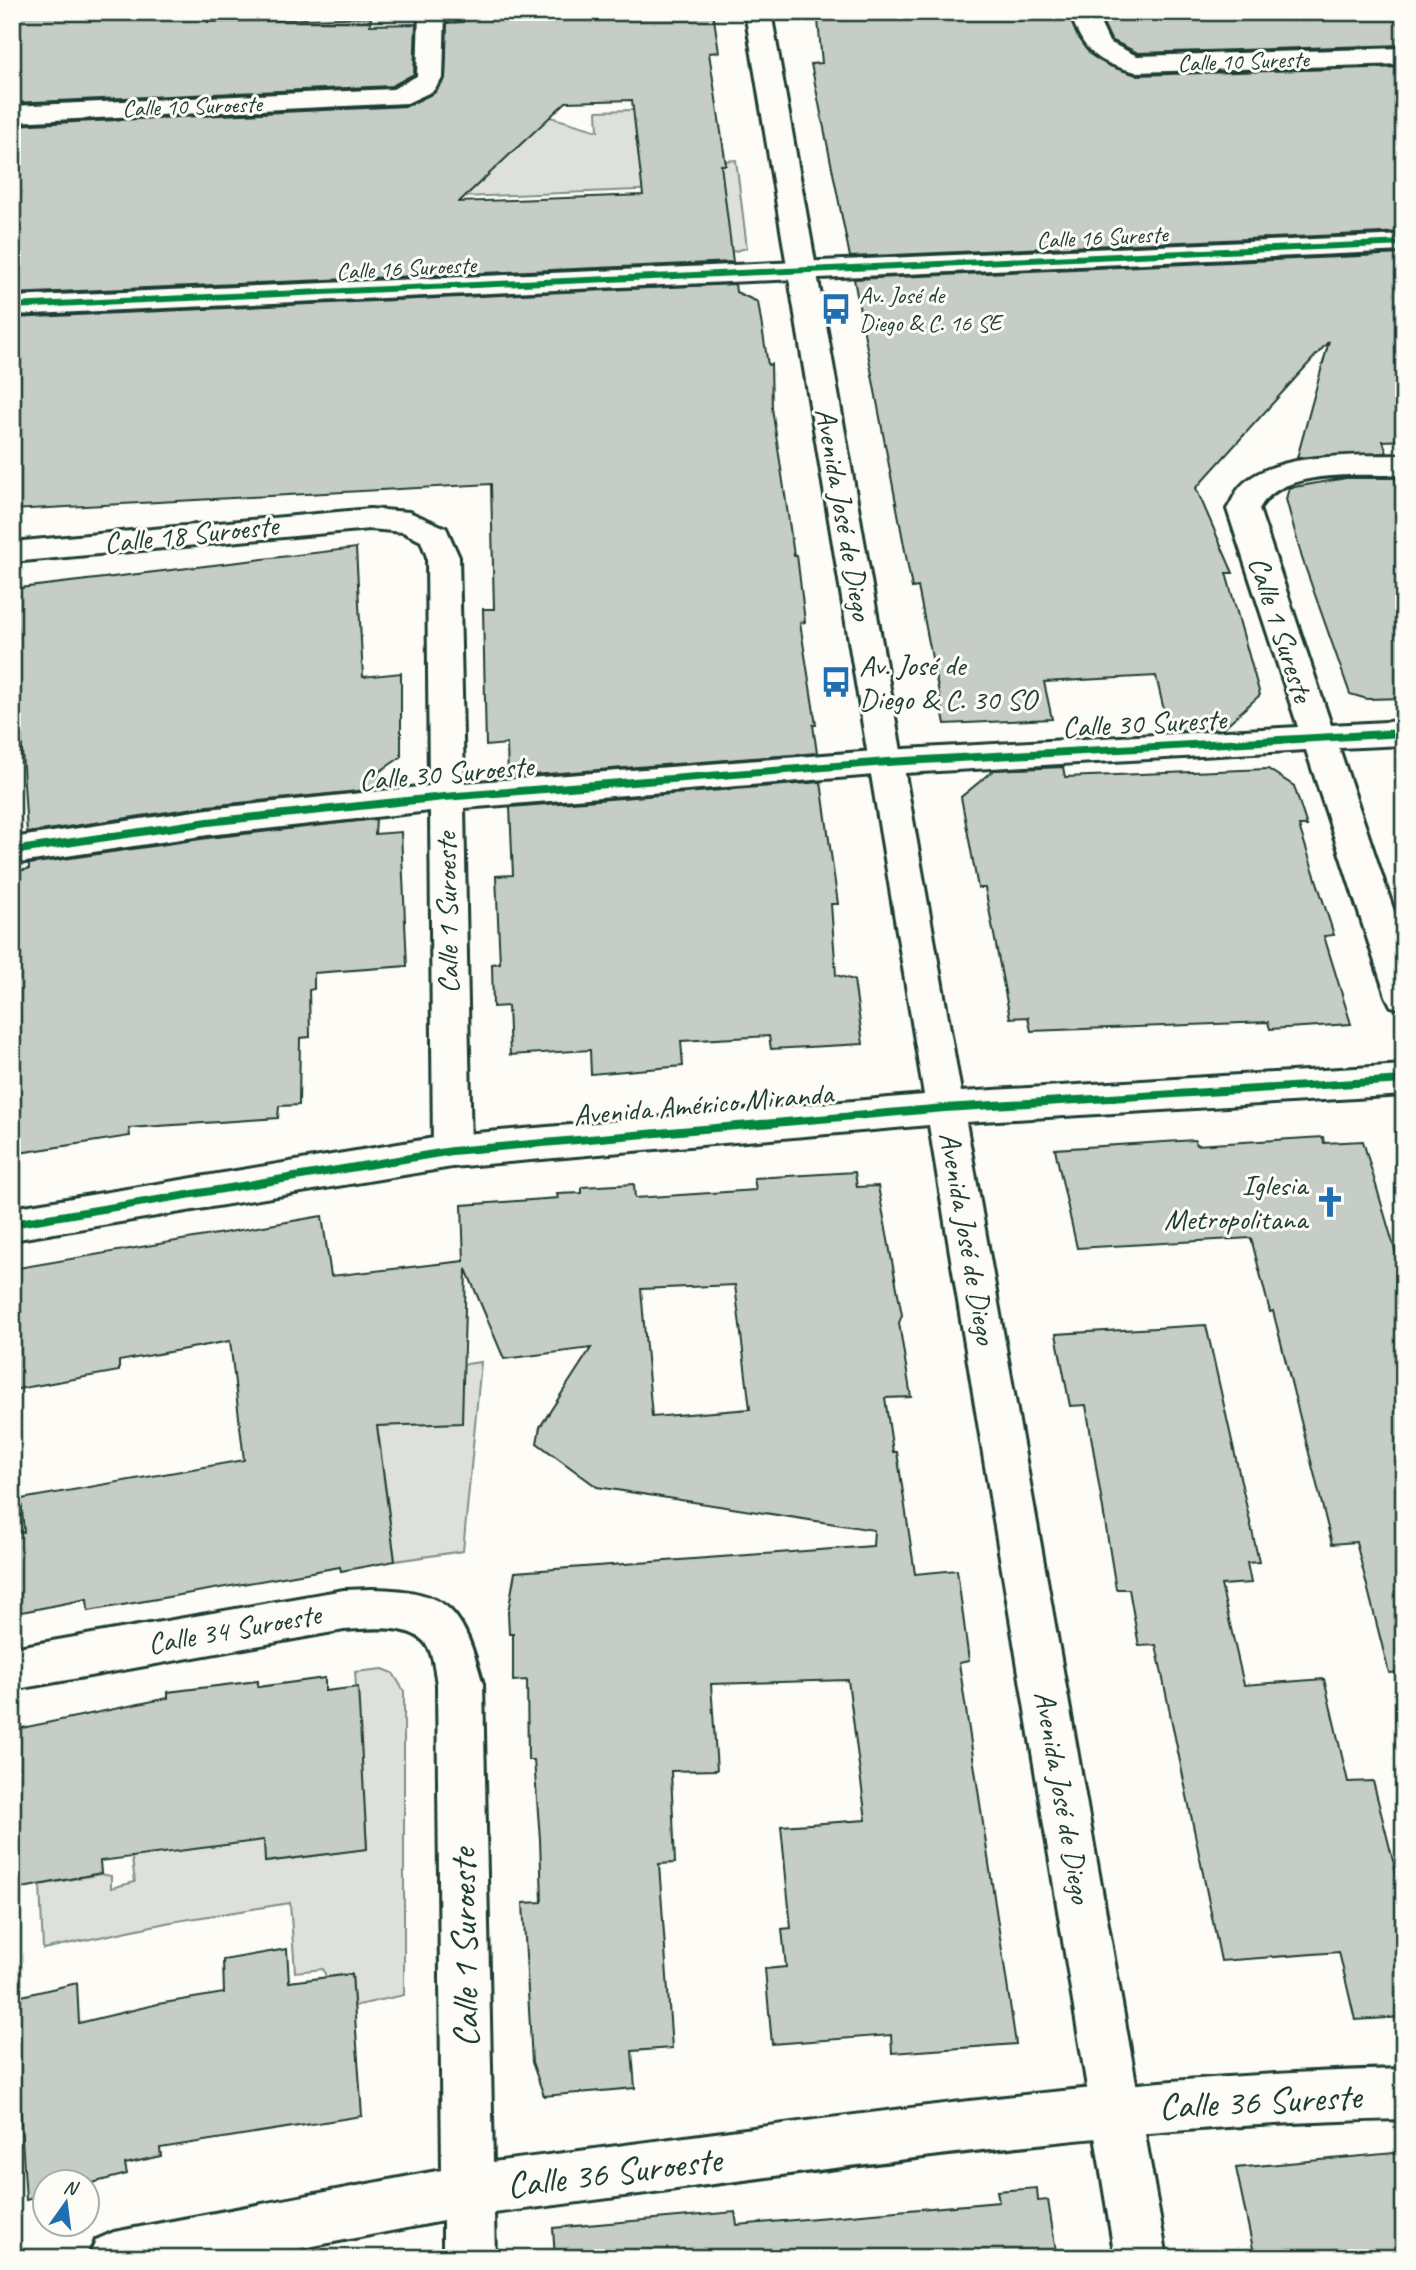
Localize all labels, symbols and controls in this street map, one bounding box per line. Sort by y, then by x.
street label: Calle 10 Sureste [1177,44,1311,78]
street label: Calle 10 Suroeste [122,88,265,123]
street label: Calle 16 Sureste [1036,218,1171,255]
street label: Calle 16 Suroeste [335,249,479,287]
place label: Av. José de Diego & C. 16 SE [859,280,1004,338]
bus stop icon: Av. José de Diego & C. 16 SE [819,292,853,326]
street label: Avenida José de Diego [807,405,882,624]
street label: Calle 18 Suroeste [102,506,282,562]
street label: Calle 1 Sureste [1240,551,1323,709]
place label: Av. José de Diego & C. 30 SO [859,646,1039,718]
bus stop icon: Av. José de Diego & C. 30 SO [819,665,853,699]
street label: Calle 30 Sureste [1061,700,1229,746]
street label: Calle 30 Suroeste [357,746,537,800]
street label: Calle 1 Suroeste [427,830,467,994]
street label: Avenida Américo Miranda [572,1074,836,1134]
street label: Avenida José de Diego [931,1129,1006,1348]
place label: Iglesia Metropolitana [1164,1166,1310,1238]
church icon: Iglesia Metropolitana [1313,1185,1347,1219]
street label: Calle 34 Suroeste [145,1595,326,1663]
street label: Avenida José de Diego [1026,1688,1101,1907]
street label: Calle 1 Suroeste [439,1845,489,2048]
street label: Calle 36 Sureste [1158,2072,1364,2130]
street label: Calle 36 Suroeste [504,2135,727,2208]
north arrow [32,2168,102,2238]
text: N [61,2174,82,2201]

